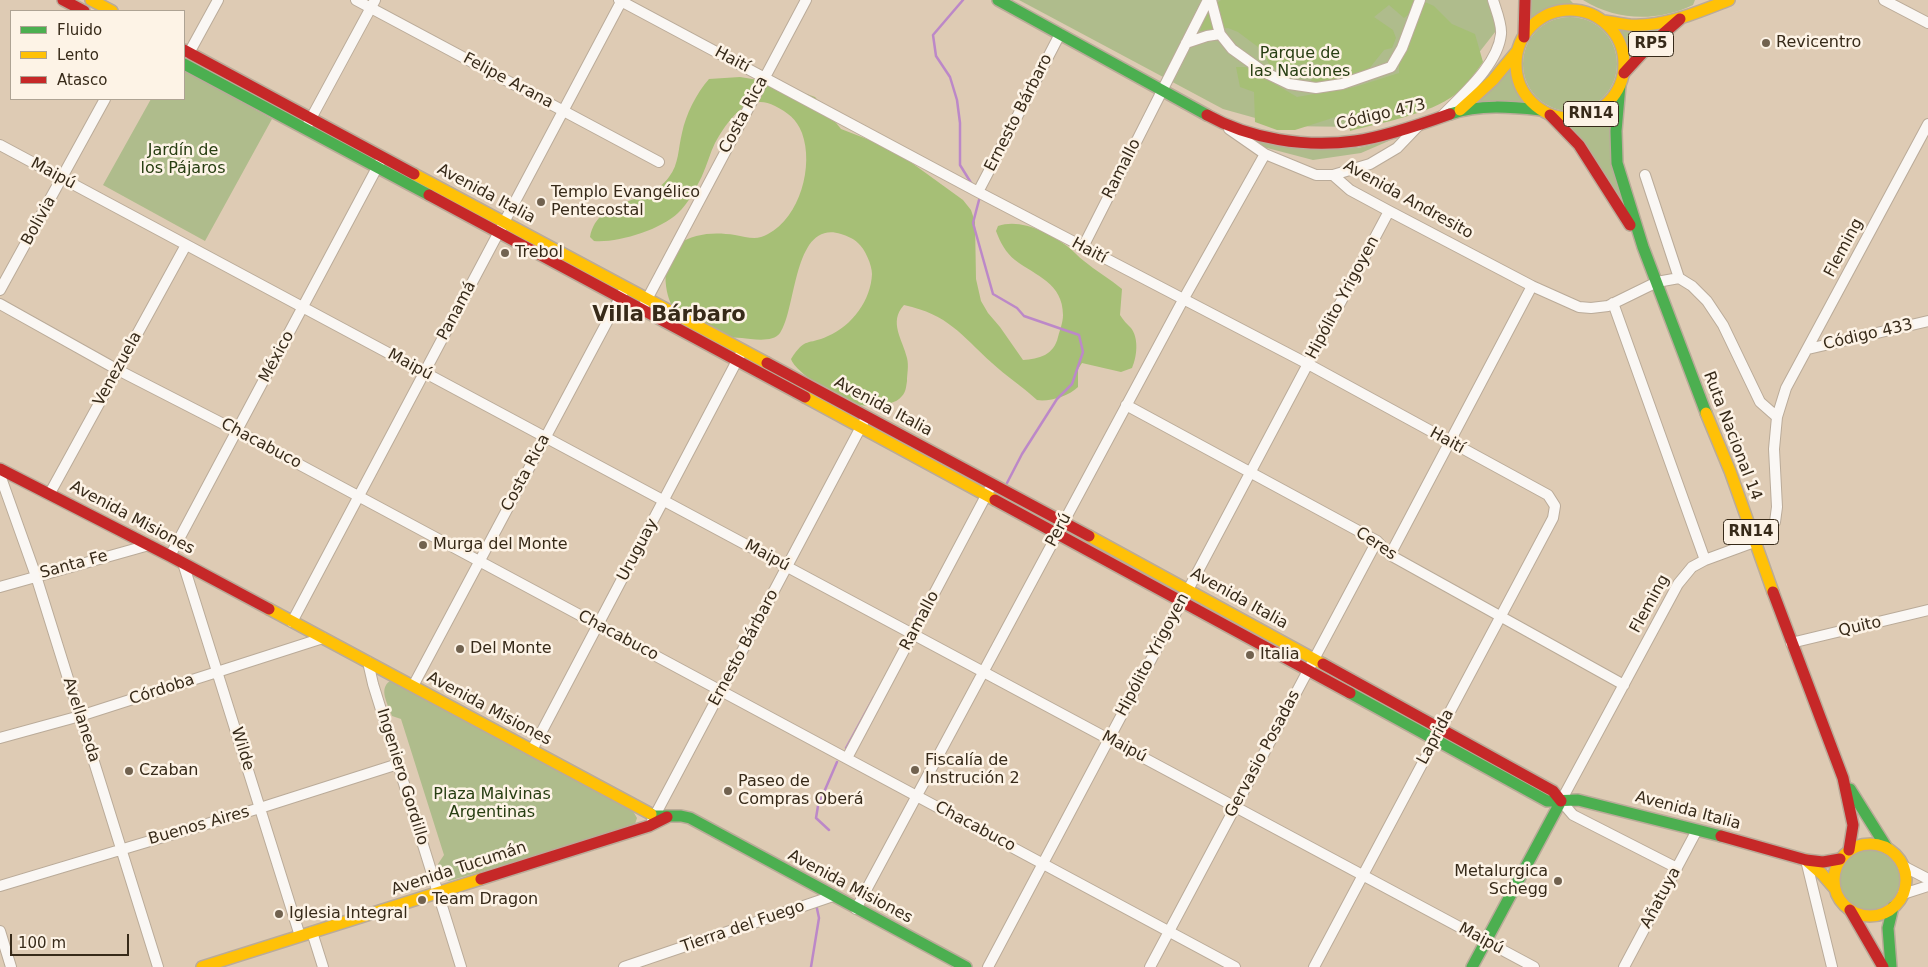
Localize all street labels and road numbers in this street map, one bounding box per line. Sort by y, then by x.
road number: RP5 [1628,32,1674,56]
street label: Haití [711,43,753,77]
street label: Felipe Arana [460,49,556,113]
street label: Ernesto Bárbaro [981,51,1057,175]
street label: Costa Rica [716,73,772,157]
street label: Código 473 [1334,95,1428,135]
road number: RN14 [1564,102,1618,126]
street label: Ramallo [1099,136,1145,202]
street label: Maipú [27,154,79,194]
street label: Avenida Andresito [1340,156,1476,244]
street label: Avenida Italia [434,160,538,228]
street label: Bolivia [18,193,60,249]
street label: Fleming [1821,215,1867,281]
street label: Hipólito Yrigoyen [1302,233,1384,363]
street label: Haití [1068,234,1110,268]
street label: Panamá [433,278,481,344]
street label: Código 433 [1821,315,1915,355]
street label: Venezuela [90,328,146,410]
street label: México [255,328,299,386]
street label: Maipú [384,345,436,385]
street label: Ruta Nacional 14 [1699,369,1765,503]
street label: Avenida Italia [831,373,935,441]
street label: Chacabuco [217,415,305,473]
street label: Haití [1426,424,1468,458]
street label: Costa Rica [498,431,554,515]
street label: Avenida Misiones [67,477,197,559]
street label: Perú [1042,510,1076,550]
street label: Uruguay [614,515,662,585]
road number: RN14 [1724,520,1778,544]
street label: Ceres [1352,523,1400,565]
street label: Maipú [741,536,793,576]
street label: Santa Fe [38,547,110,583]
street label: Avenida Italia [1187,564,1291,634]
street label: Fleming [1626,571,1674,637]
street label: Ernesto Bárbaro [705,586,783,710]
street label: Ramallo [896,588,944,654]
street label: Hipólito Yrigoyen [1112,590,1194,720]
street label: Chacabuco [574,607,662,665]
street label: Quito [1837,613,1883,641]
street label: Avenida Misiones [424,668,554,750]
street label: Córdoba [127,670,197,710]
street label: Avellaneda [58,675,104,765]
street label: Gervasio Posadas [1221,687,1305,821]
street label: Ingeniero Gordillo [372,706,432,848]
street label: Laprida [1413,706,1459,768]
street label: Wilde [226,725,258,773]
street label: Maipú [1098,727,1150,767]
street label: Avenida Italia [1633,788,1743,834]
street label: Chacabuco [931,798,1019,856]
street label: Buenos Aires [146,802,252,850]
street label: Avenida Tucumán [389,838,529,900]
street label: Avenida Misiones [785,846,915,928]
street label: Añatuya [1637,864,1685,932]
street label: Tierra del Fuego [679,897,807,957]
street label: Maipú [1455,919,1507,959]

